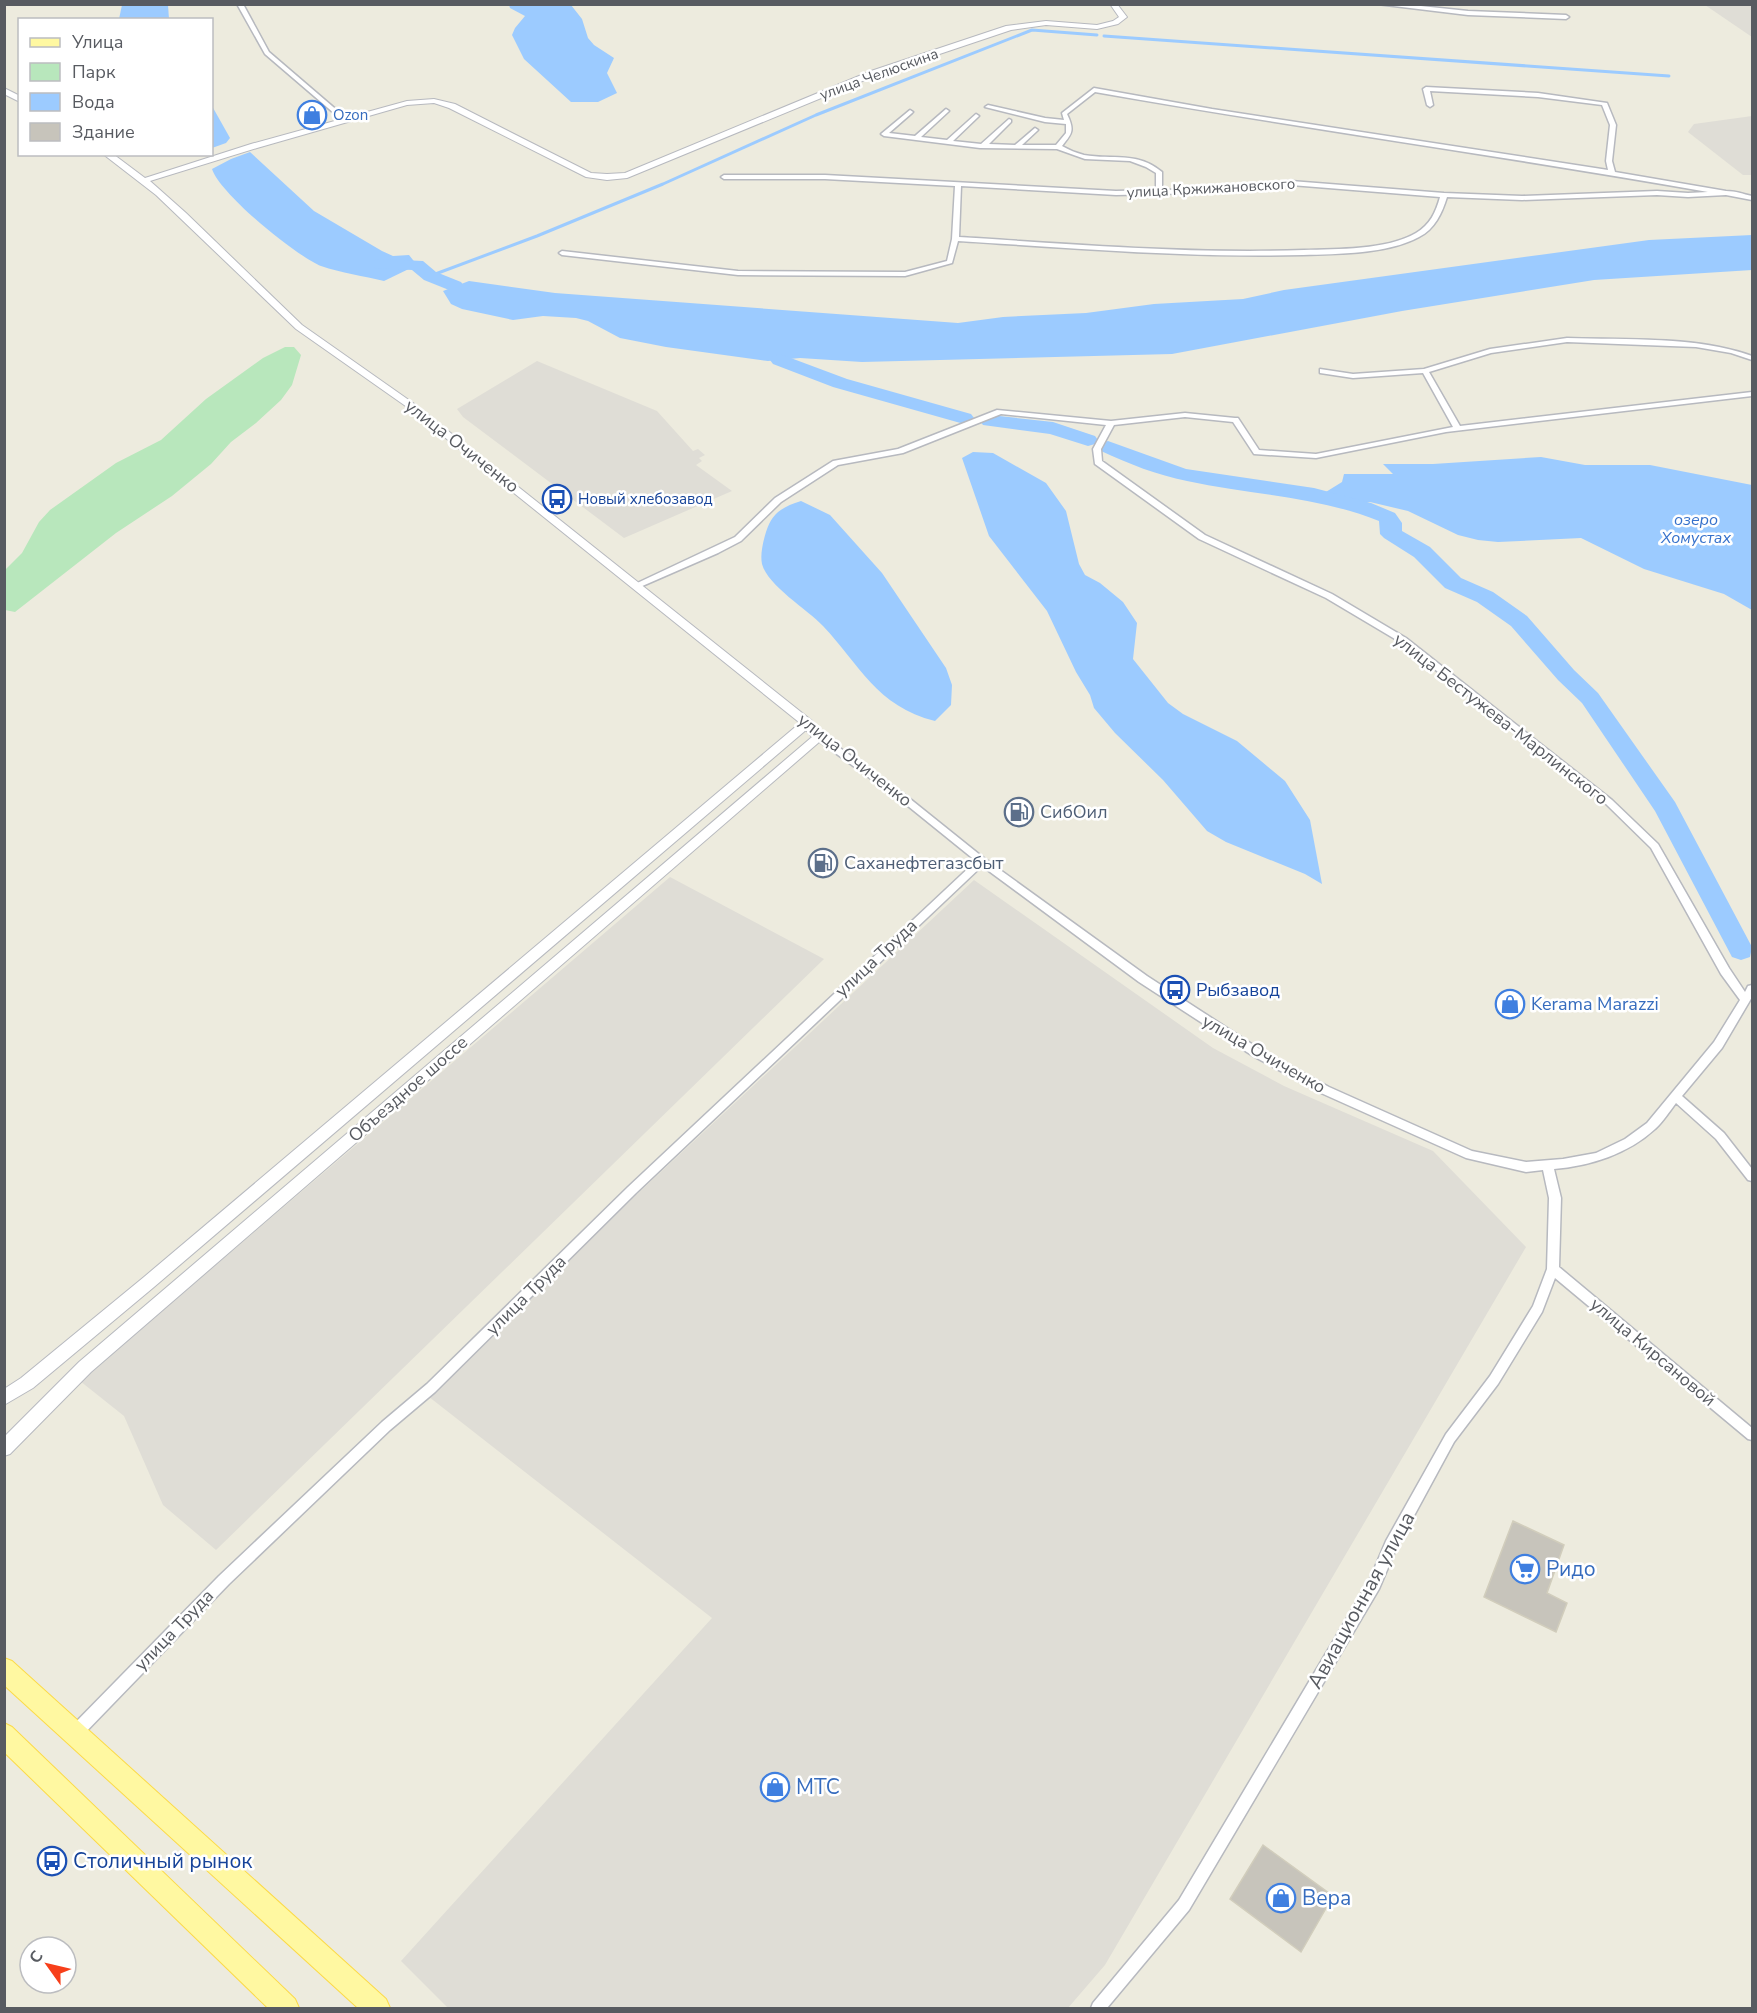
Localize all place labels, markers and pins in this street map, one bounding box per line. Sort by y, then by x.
shop icon: Ozon [296,99,328,131]
place label: Ozon [333,105,368,125]
bus stop icon: Новый хлебозавод [541,483,573,515]
place label: Новый хлебозавод [578,489,713,509]
fuel station icon: СибОил [1003,796,1035,828]
place label: СибОил [1040,800,1107,824]
fuel station icon: Саханефтегазсбыт [807,847,839,879]
place label: Саханефтегазсбыт [844,851,1004,875]
bus stop icon: Рыбзавод [1159,974,1191,1006]
place label: Рыбзавод [1196,978,1280,1002]
shop icon: Kerama Marazzi [1494,988,1526,1020]
place label: Kerama Marazzi [1531,992,1659,1016]
supermarket icon: Ридо [1509,1553,1541,1585]
place label: Ридо [1546,1555,1596,1583]
shop icon: МТС [759,1771,791,1803]
place label: МТС [796,1773,840,1801]
bus stop icon: Столичный рынок [36,1845,68,1877]
place label: Столичный рынок [73,1847,253,1875]
shop icon: Вера [1265,1882,1297,1914]
place label: Вера [1302,1884,1351,1912]

